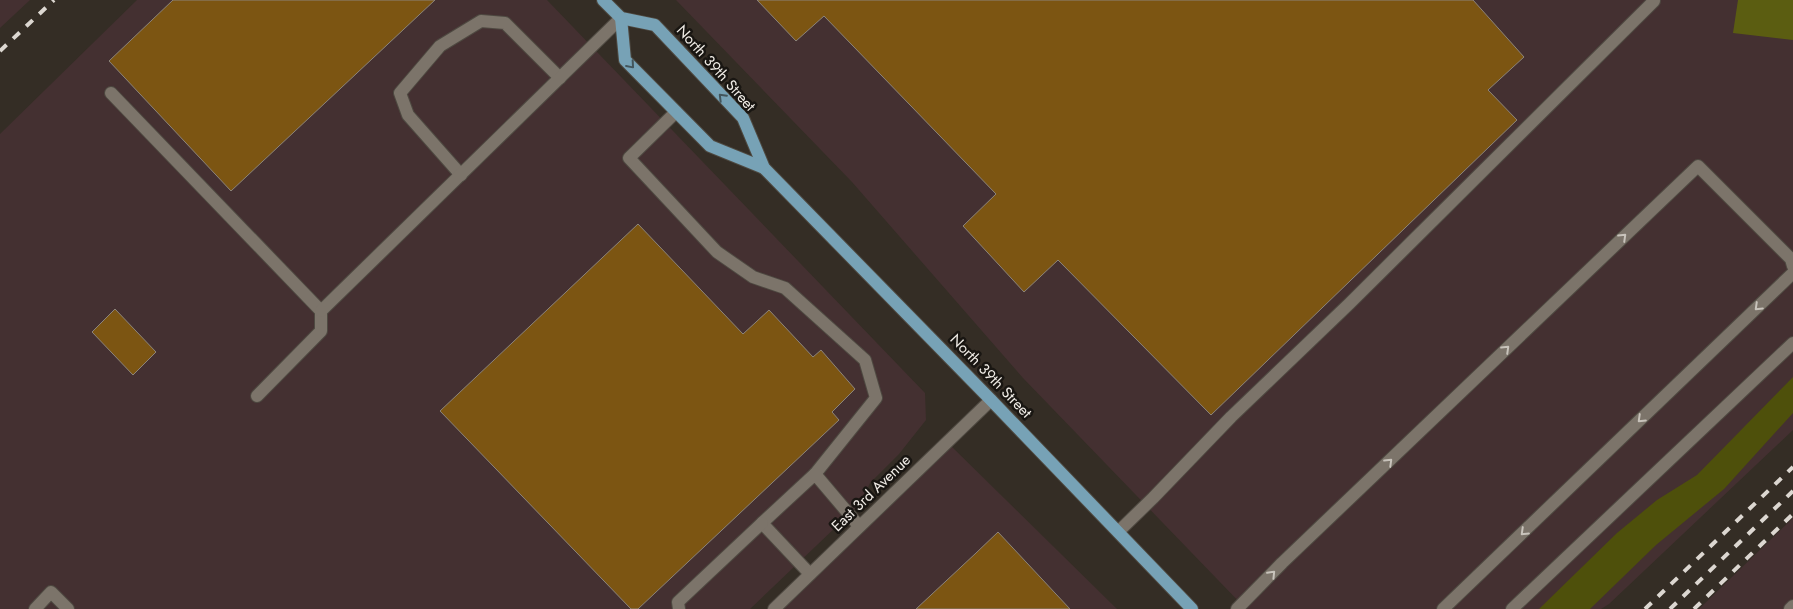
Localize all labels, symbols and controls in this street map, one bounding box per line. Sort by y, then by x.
street label: North 39th Street [671,20,761,116]
one-way arrow [625,59,634,68]
one-way arrow [719,93,728,102]
one-way arrow [1618,234,1627,243]
one-way arrow [1755,301,1764,310]
street label: North 39th Street [945,329,1037,423]
one-way arrow [1500,346,1509,355]
one-way arrow [1638,413,1647,422]
street label: East 3rd Avenue [826,449,916,537]
one-way arrow [1383,459,1392,468]
one-way arrow [1520,526,1529,535]
one-way arrow [1266,571,1275,580]

